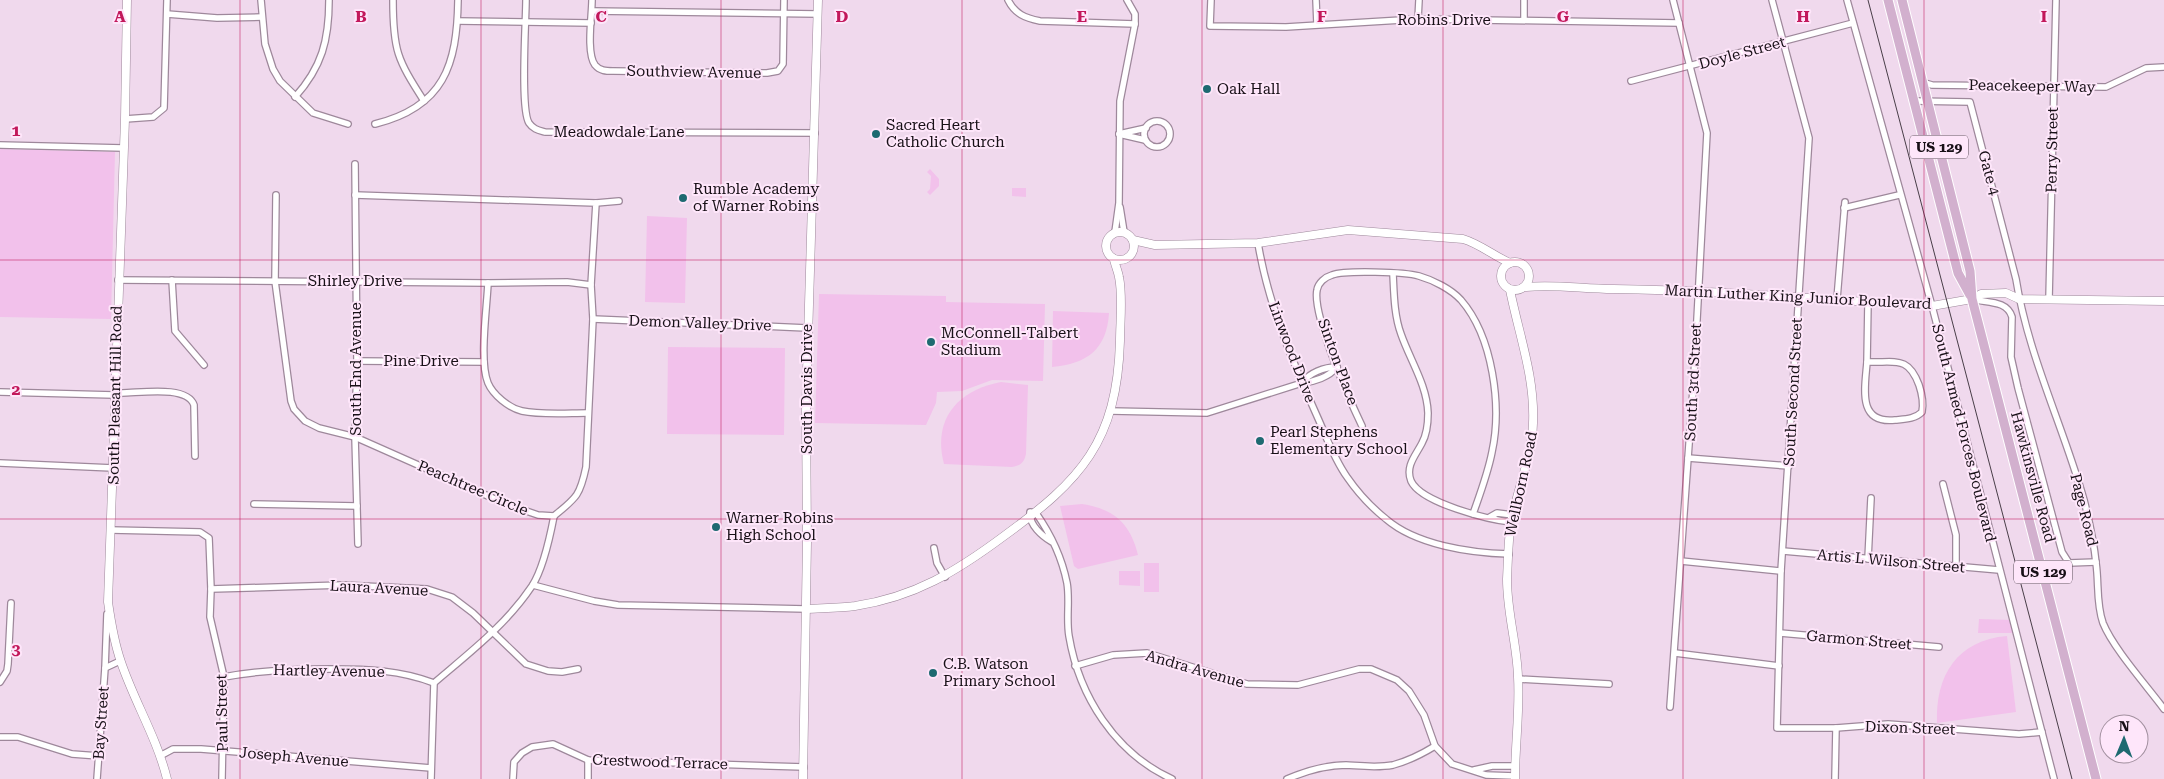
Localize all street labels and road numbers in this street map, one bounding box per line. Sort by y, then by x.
street label: Robins Drive [1397,11,1491,29]
street label: Doyle Street [1697,33,1788,73]
street label: Southview Avenue [626,62,762,82]
street label: Peacekeeper Way [1968,76,2096,96]
street label: Perry Street [2042,107,2062,193]
street label: Meadowdale Lane [554,123,684,141]
road number: US 129 [1910,136,1968,158]
street label: Gate 4 [1974,149,2004,198]
street label: Shirley Drive [308,272,402,290]
street label: Martin Luther King Junior Boulevard [1664,281,1932,313]
street label: Linwood Drive [1264,299,1320,405]
street label: South End Avenue [347,302,365,436]
street label: South Pleasant Hill Road [104,305,126,485]
street label: Demon Valley Drive [628,312,772,334]
street label: Sinton Place [1314,316,1362,408]
street label: South Second Street [1780,317,1806,467]
street label: South 3rd Street [1681,322,1705,441]
street label: South Armed Forces Boulevard [1928,322,2000,544]
street label: South Davis Drive [798,324,816,454]
street label: Pine Drive [383,352,459,370]
street label: Hawkinsville Road [2007,409,2059,545]
street label: Wellborn Road [1501,429,1541,538]
street label: Peachtree Circle [415,457,531,519]
street label: Page Road [2066,472,2102,549]
street label: Artis L Wilson Street [1816,546,1966,576]
road number: US 129 [2014,560,2072,584]
street label: Laura Avenue [329,576,429,600]
street label: Garmon Street [1806,626,1913,654]
street label: Andra Avenue [1144,646,1246,692]
street label: Hartley Avenue [273,661,385,681]
street label: Paul Street [212,673,232,752]
street label: Bay Street [89,685,113,760]
street label: Dixon Street [1864,717,1956,739]
street label: Joseph Avenue [239,743,349,771]
street label: Crestwood Terrace [592,751,728,773]

